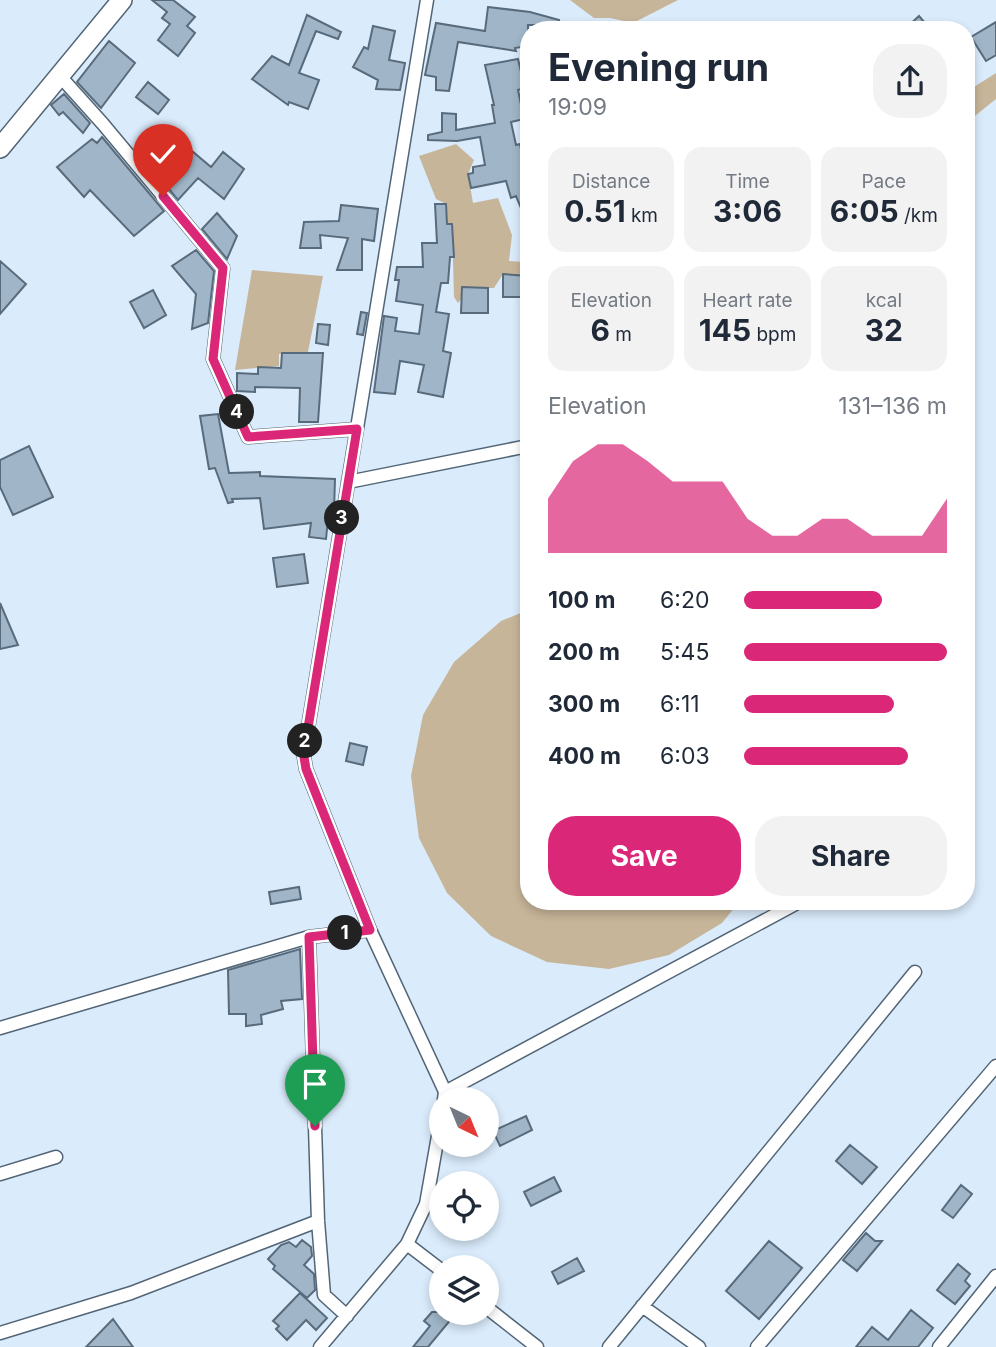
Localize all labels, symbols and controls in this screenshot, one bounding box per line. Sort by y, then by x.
text: Evening run [548,44,769,90]
button: share [873,44,947,118]
text: 19:09 [548,93,607,121]
pin [133,124,193,196]
icon: check [144,135,182,173]
text: Distance [572,170,650,193]
text: Time [725,170,770,193]
text: Pace [861,170,906,193]
text: 0.51 [564,193,626,229]
text: 3:06 [713,193,782,229]
text: 6:05 [830,193,899,229]
text: km [626,204,658,227]
text: /km [899,204,938,227]
text: Elevation [570,289,652,312]
text: Heart rate [702,289,792,312]
text: kcal [866,289,902,312]
text: 6 [590,312,610,348]
text: 145 [699,312,751,348]
text: 32 [865,312,903,348]
text: m [610,323,632,346]
text: bpm [751,323,796,346]
text: Elevation [548,392,647,420]
text: 131–136 m [838,392,947,420]
pin: 4 [219,394,254,430]
text: 4 [230,400,243,423]
pin: 3 [324,500,360,536]
text: 3 [335,506,348,529]
text: 100 m [548,586,615,614]
text: 6:20 [660,586,709,614]
text: 200 m [548,638,620,666]
text: 5:45 [660,638,709,666]
text: 300 m [548,690,620,718]
text: 6:11 [660,690,700,718]
pin: 2 [288,724,322,758]
text: 2 [299,729,310,752]
text: 400 m [548,742,621,770]
text: 6:03 [660,742,710,770]
button: Save [548,816,741,896]
button: Share [755,816,947,896]
pin: 1 [328,916,362,950]
text: 1 [340,921,349,944]
pin [285,1054,345,1126]
icon: arrive [296,1065,334,1103]
north arrow [429,1087,499,1157]
map controls [429,1087,499,1325]
button: locate [429,1171,499,1241]
button: layers [429,1255,499,1325]

